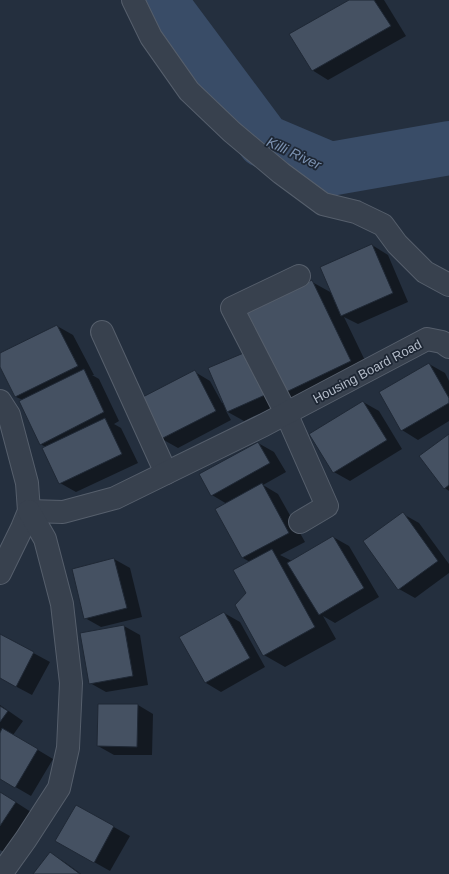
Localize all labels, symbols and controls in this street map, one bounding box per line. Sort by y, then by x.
water label: Killi River [264,133,325,173]
street label: Housing Board Road [310,336,424,406]

